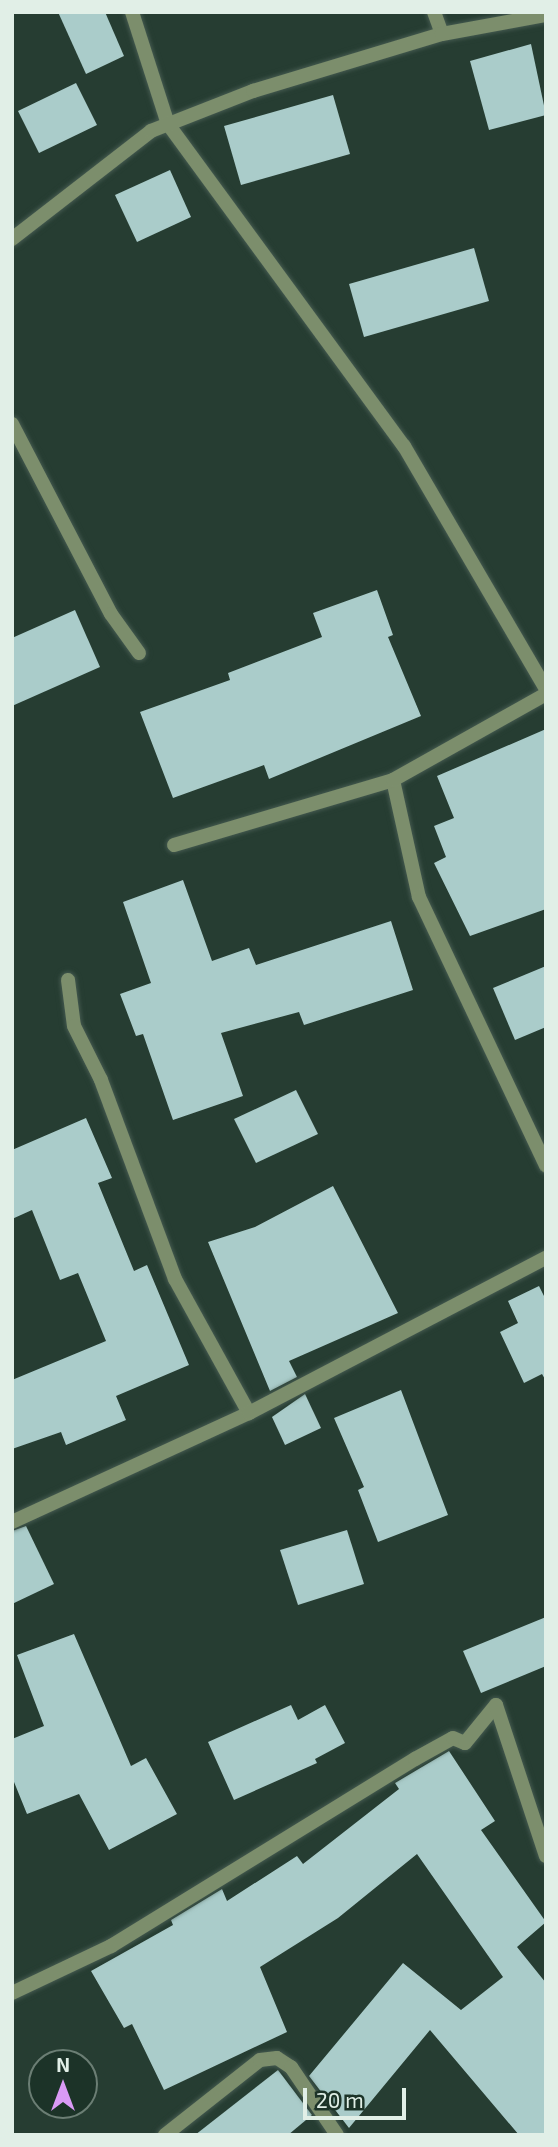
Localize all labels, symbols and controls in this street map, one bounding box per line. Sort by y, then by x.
north arrow [28,2049,98,2119]
text: N [56,2053,70,2076]
scale bar [306,2074,409,2118]
text: 20 m [316,2087,364,2112]

